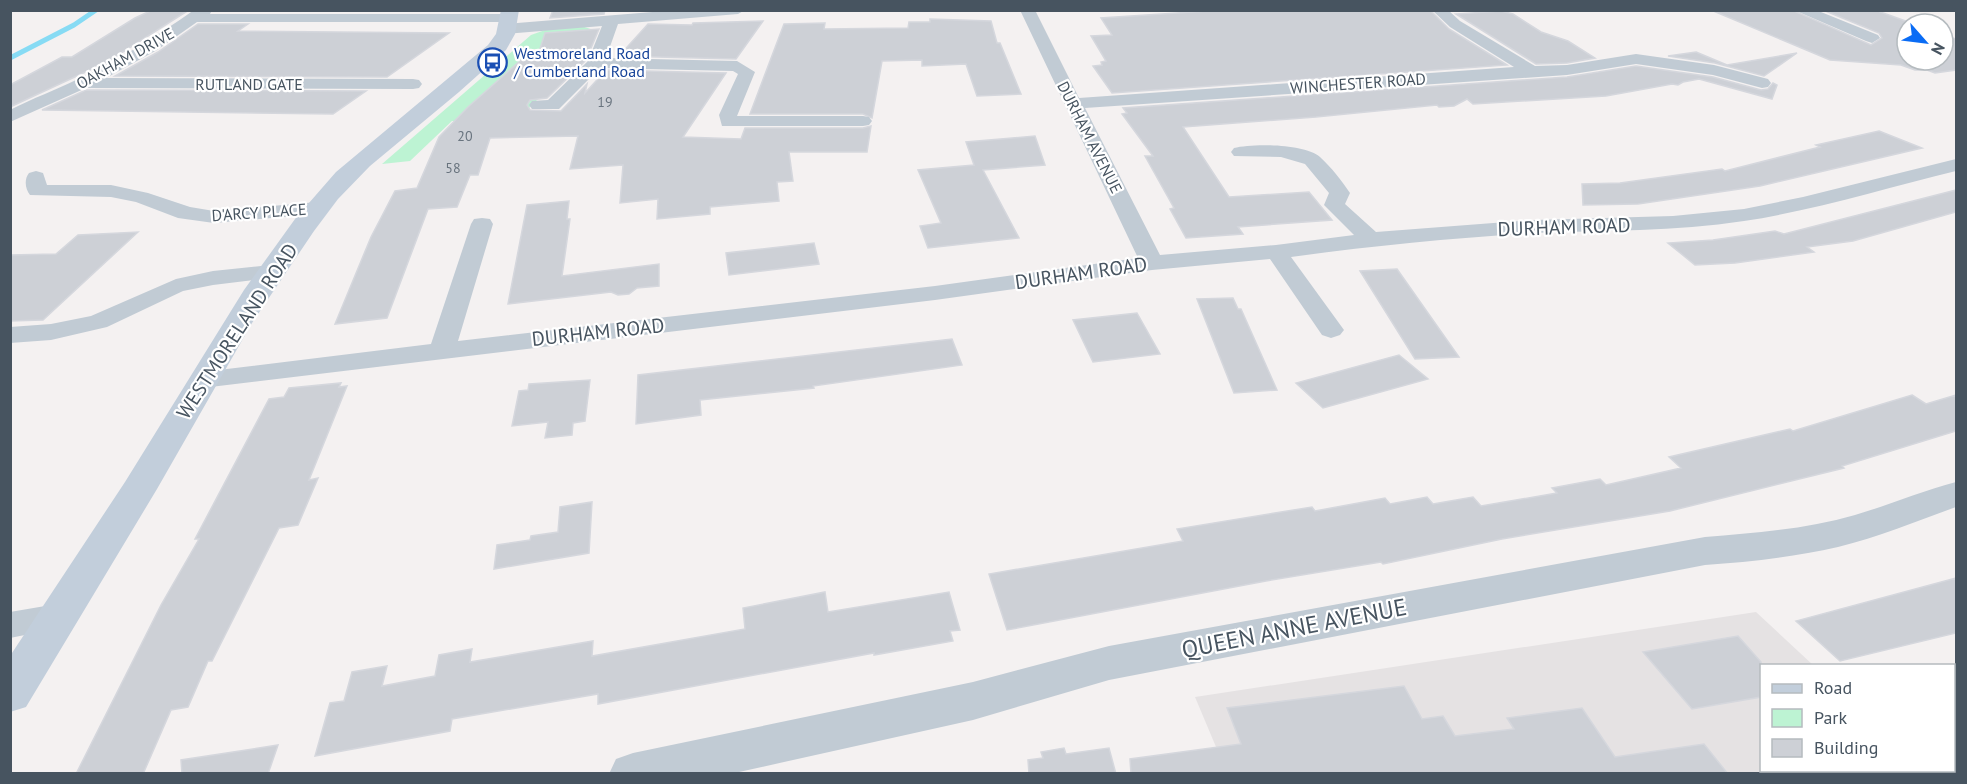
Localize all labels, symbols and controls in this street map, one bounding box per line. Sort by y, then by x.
north arrow [1895,12,1955,72]
street label: OAKHAM DRIVE [72,23,178,93]
text: N [1927,40,1950,58]
place label: Westmoreland Road / Cumberland Road [513,43,650,81]
bus stop icon: Westmoreland Road / Cumberland Road [477,46,509,78]
street label: WINCHESTER ROAD [1289,68,1427,98]
street label: RUTLAND GATE [195,74,303,94]
street label: DURHAM AVENUE [1053,78,1127,196]
house number: 19 [597,93,613,111]
house number: 20 [457,127,473,145]
house number: 58 [445,159,461,177]
street label: D'ARCY PLACE [211,199,307,225]
street label: DURHAM ROAD [1497,212,1631,242]
street label: WESTMORELAND ROAD [171,238,303,424]
street label: DURHAM ROAD [1013,251,1149,295]
street label: DURHAM ROAD [530,312,666,352]
street label: QUEEN ANNE AVENUE [1179,591,1409,665]
legend [1760,664,1955,772]
text: Road [1814,676,1852,699]
text: Park [1814,706,1847,729]
text: Building [1814,736,1878,759]

